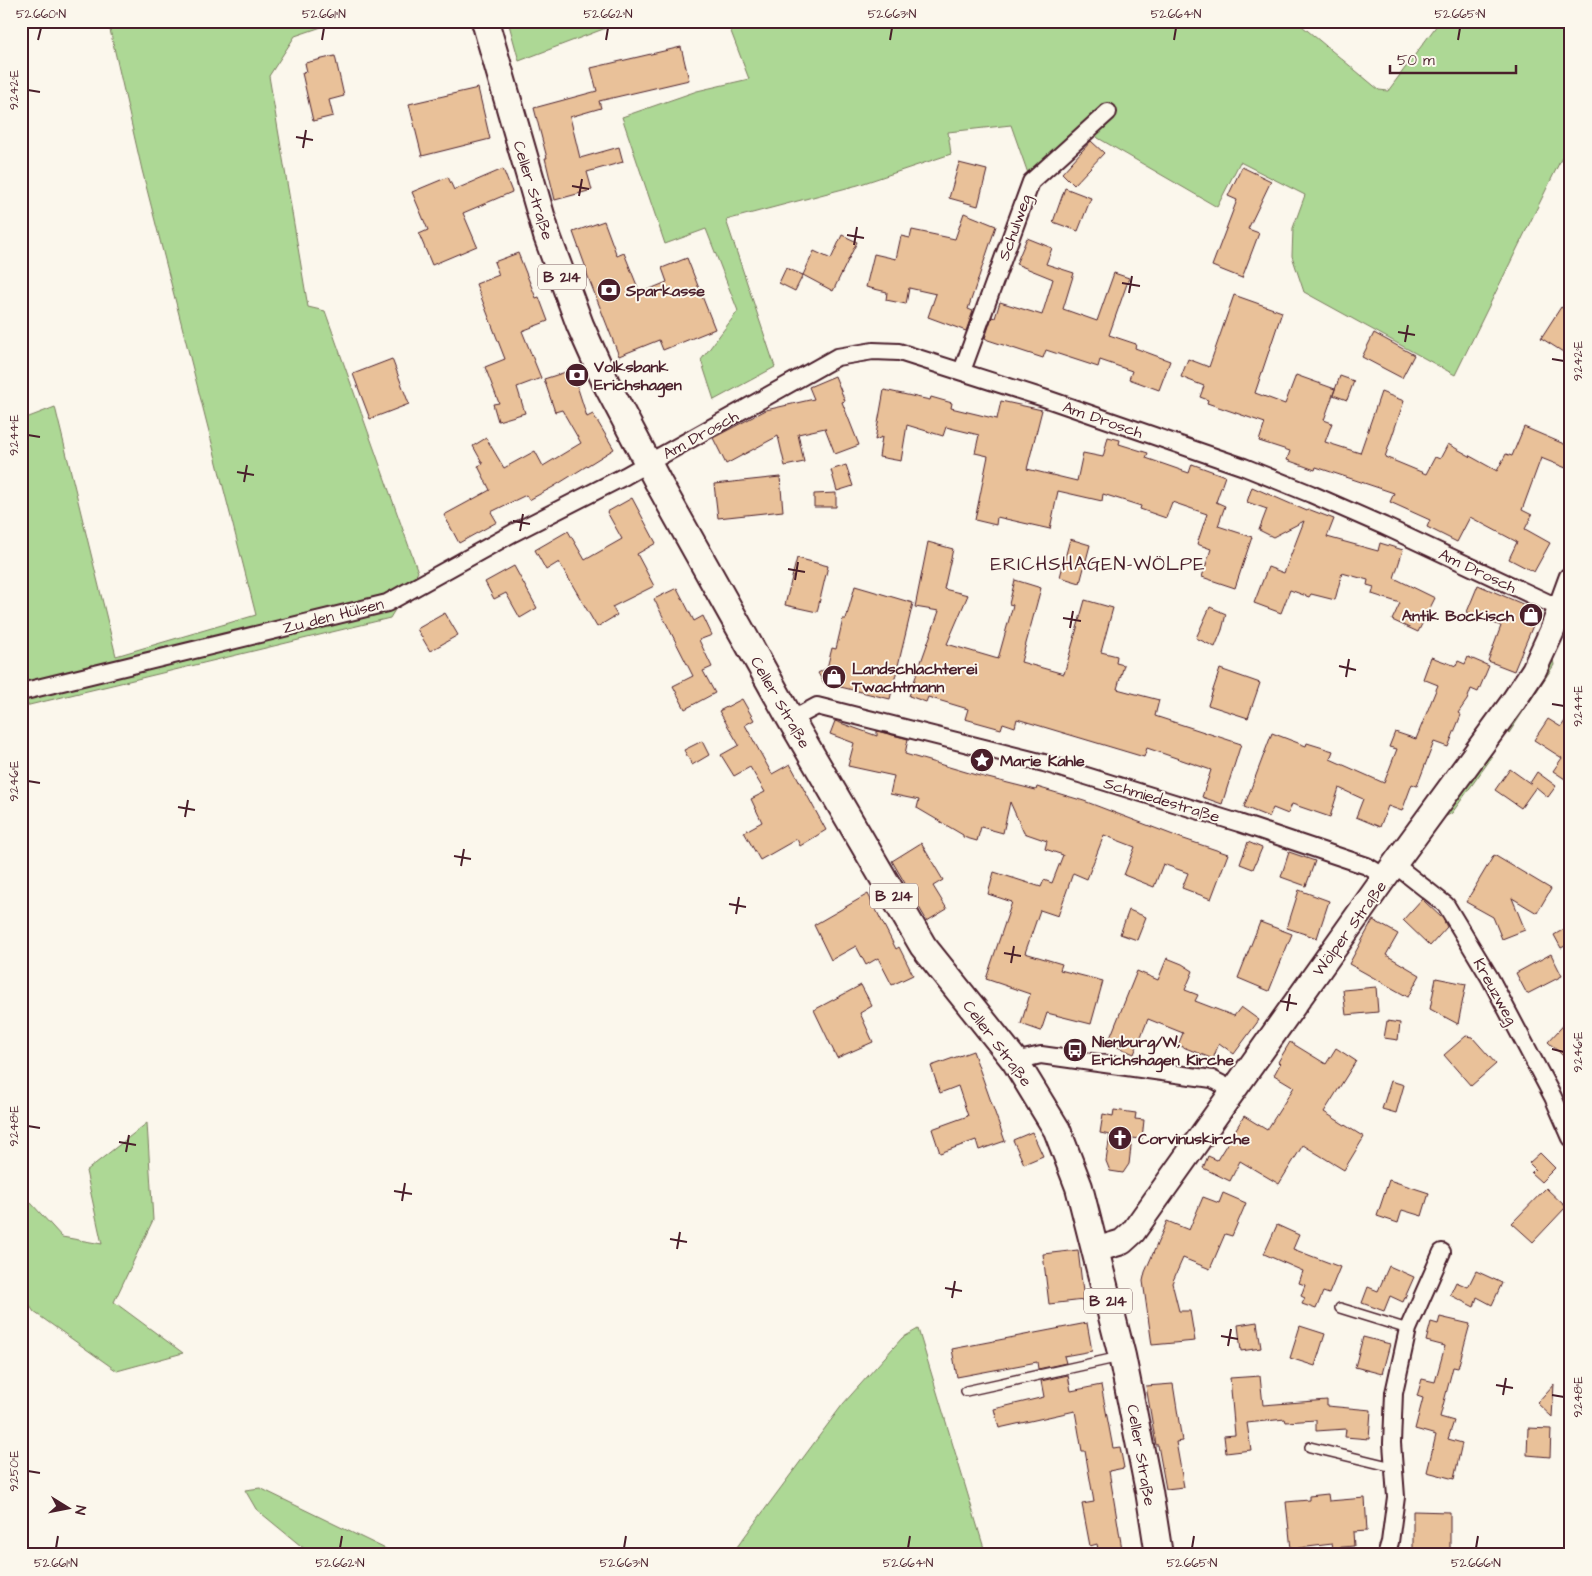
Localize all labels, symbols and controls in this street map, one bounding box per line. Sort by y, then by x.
text: 52.660°N [16,6,66,23]
text: 52.661°N [302,6,346,23]
text: 52.662°N [583,6,633,23]
text: 52.663°N [868,6,917,23]
text: 52.664°N [1151,6,1202,23]
text: 52.665°N [1435,6,1486,23]
scale bar [1390,42,1516,74]
text: 50 m [1397,50,1435,71]
text: 9.242°E [6,70,23,110]
street label: Celler Straße [508,138,559,243]
street label: Schulweg [993,191,1038,264]
road number: B 214 [538,264,586,290]
bank icon: Sparkasse [596,277,622,303]
place label: Sparkasse [625,280,705,302]
text: 9.242°E [1570,341,1587,381]
place label: Volksbank Erichshagen [593,356,682,398]
bank icon: Volksbank Erichshagen [564,362,590,388]
street label: Am Drosch [1060,396,1146,444]
street label: Am Drosch [659,405,742,465]
text: 9.244°E [6,414,23,456]
street label: Am Drosch [1435,543,1520,599]
district label: ERICHSHAGEN-WÖLPE [991,551,1205,578]
street label: Zu den Hülsen [280,593,386,639]
shop icon: Antik Bockisch [1518,602,1544,628]
place label: Antik Bockisch [1402,605,1515,627]
street label: Celler Straße [745,653,815,753]
place label: Landschlachterei Twachtmann [851,658,978,698]
shop icon: Landschlachterei Twachtmann [821,664,847,690]
text: 9.244°E [1570,685,1587,727]
place icon: Marie Kahle [969,747,995,773]
place label: Marie Kahle [1000,750,1085,772]
text: 9.246°E [6,761,23,801]
street label: Schmiedestraße [1101,772,1223,828]
street label: Wölper Straße [1308,876,1392,981]
road number: B 214 [870,884,918,908]
street label: Kreuzweg [1467,954,1522,1029]
street label: Celler Straße [958,996,1037,1091]
place label: Nienburg/W, Erichshagen Kirche [1092,1031,1234,1073]
text: 9.246°E [1570,1032,1587,1072]
bus stop icon: Nienburg/W, Erichshagen Kirche [1062,1037,1088,1063]
text: 9.248°E [6,1105,23,1147]
church icon: Corvinuskirche [1107,1125,1133,1151]
place label: Corvinuskirche [1138,1128,1250,1150]
road number: B 214 [1084,1288,1132,1314]
text: 9.248°E [1570,1376,1587,1418]
street label: Celler Straße [1121,1403,1161,1508]
text: 9.250°E [6,1450,23,1492]
north arrow [42,1484,92,1534]
text: N [69,1504,90,1516]
text: 52.661°N [34,1555,78,1572]
text: 52.662°N [315,1555,365,1572]
text: 52.663°N [600,1555,649,1572]
text: 52.664°N [883,1555,934,1572]
text: 52.665°N [1167,1555,1218,1572]
text: 52.666°N [1451,1555,1501,1572]

